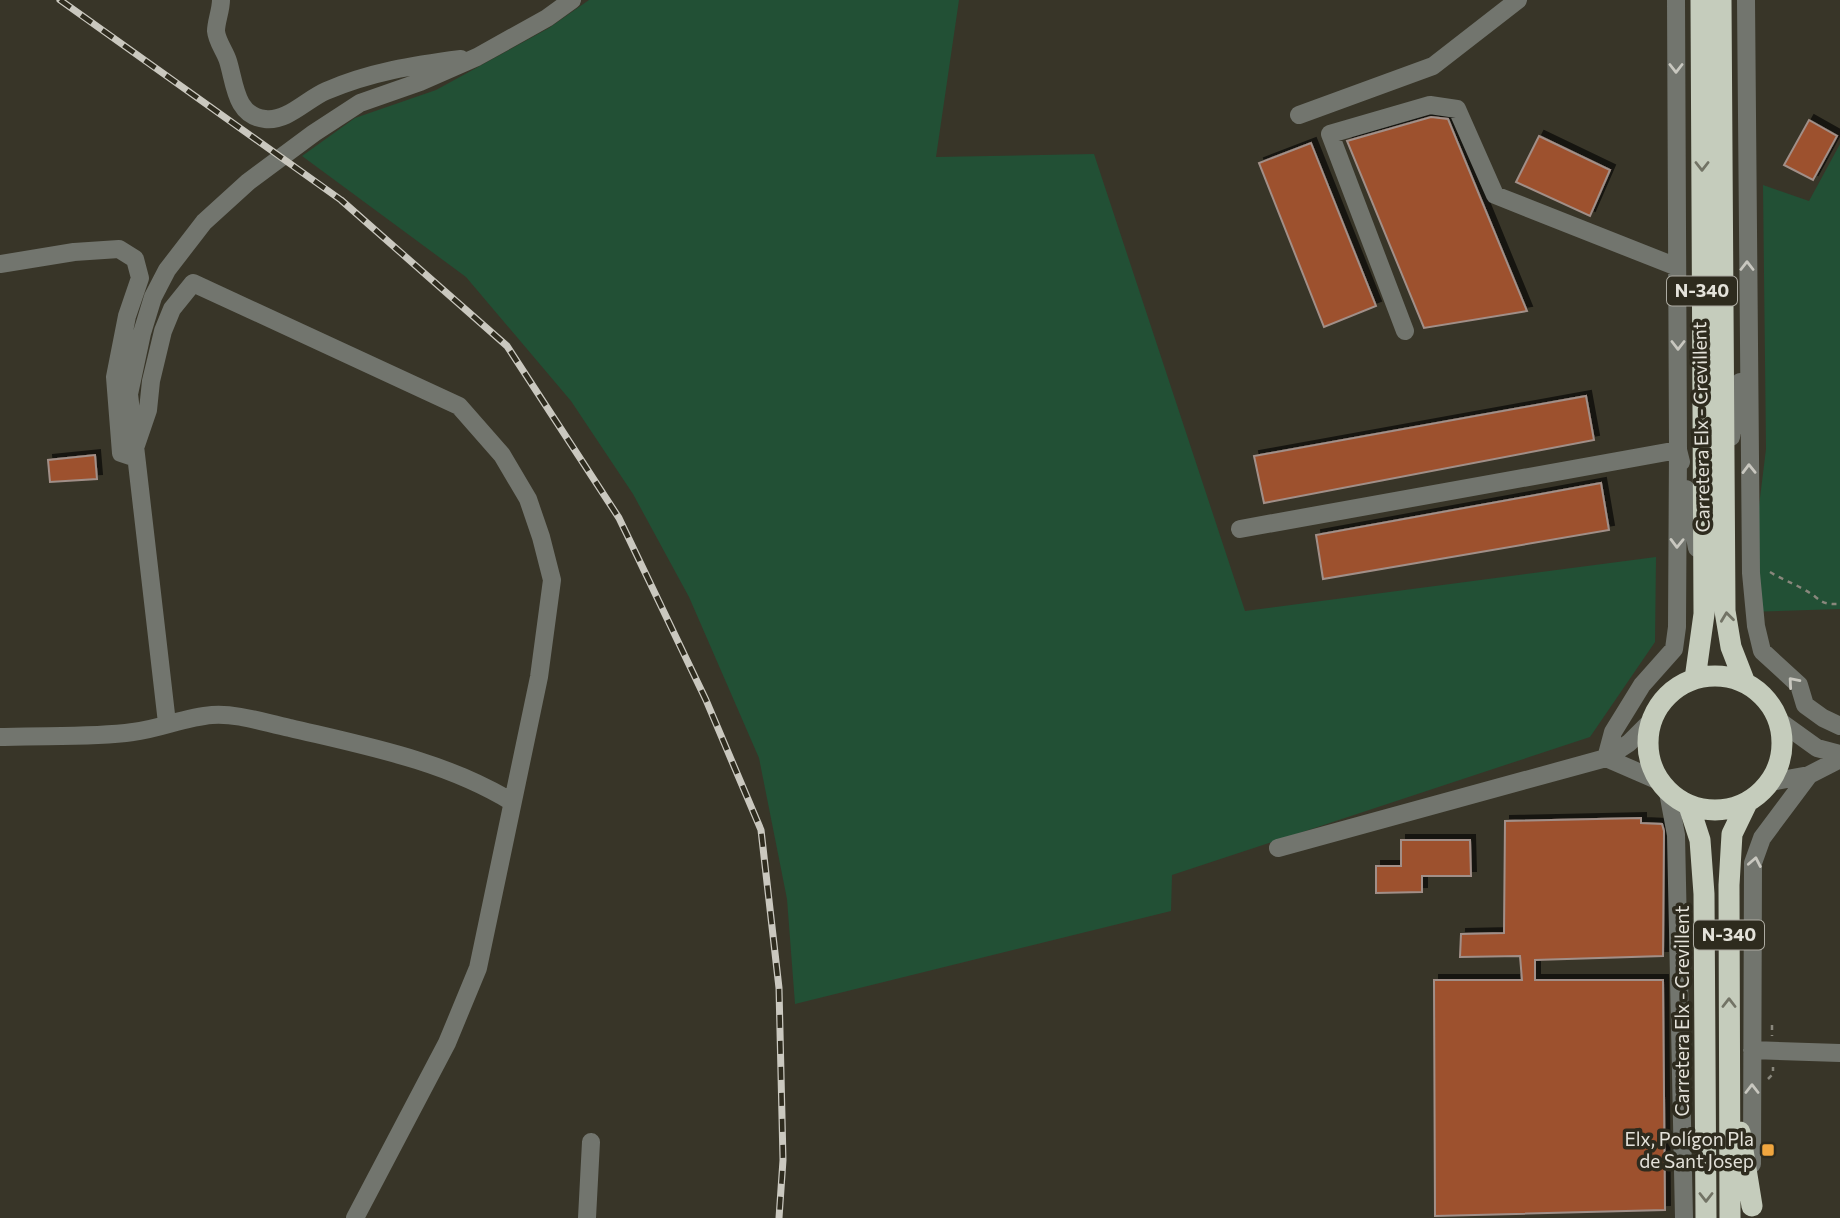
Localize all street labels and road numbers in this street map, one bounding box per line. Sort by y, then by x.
road number: N-340 [1667,276,1737,306]
street label: Carretera Elx - Crevillent [1687,321,1714,533]
street label: Carretera Elx - Crevillent [1670,905,1693,1116]
road number: N-340 [1694,920,1764,950]

